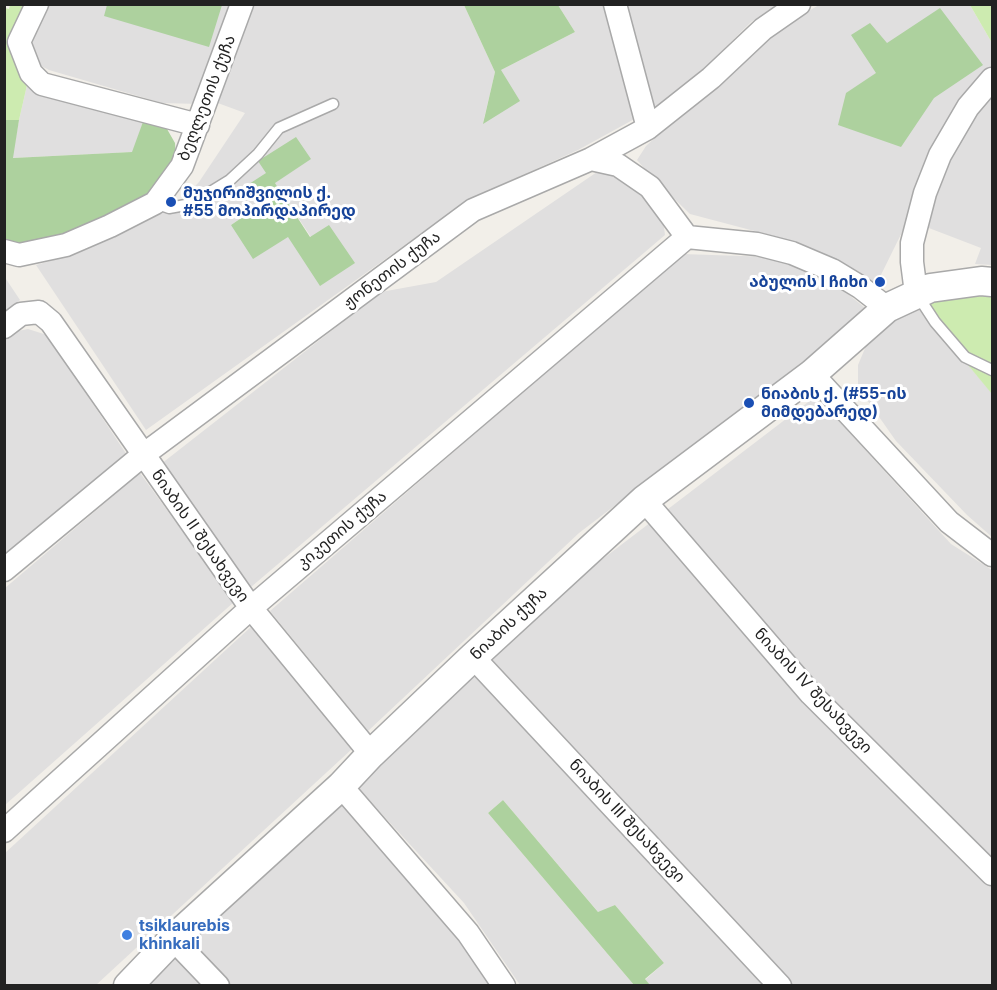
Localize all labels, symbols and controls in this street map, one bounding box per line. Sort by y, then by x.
street label: ბეღლეთის ქუჩა [174,32,240,164]
place label: მუჯირიშვილის ქ. #55 მოპირდაპირედ [183,183,356,221]
marker: მუჯირიშვილის ქ. #55 მოპირდაპირედ [164,195,178,209]
street label: ჟონეთის ქუჩა [340,227,444,313]
place label: აბულის I ჩიხი [749,272,868,292]
marker: აბულის I ჩიხი [873,275,887,289]
place label: ნიაბის ქ. (#55-ის მიმდებარედ) [761,384,907,422]
marker: ნიაბის ქ. (#55-ის მიმდებარედ) [742,396,756,410]
street label: ნიაბის II შესახვევი [147,466,253,606]
street label: კიკეთის ქუჩა [293,487,391,573]
street label: ნიაბის ქუჩა [467,584,551,664]
street label: ნიაბის IV შესახვევი [750,624,876,758]
street label: ნიაბის III შესახვევი [565,755,689,887]
place label: tsiklaurebis khinkali [139,916,230,954]
marker: tsiklaurebis khinkali [120,928,134,942]

